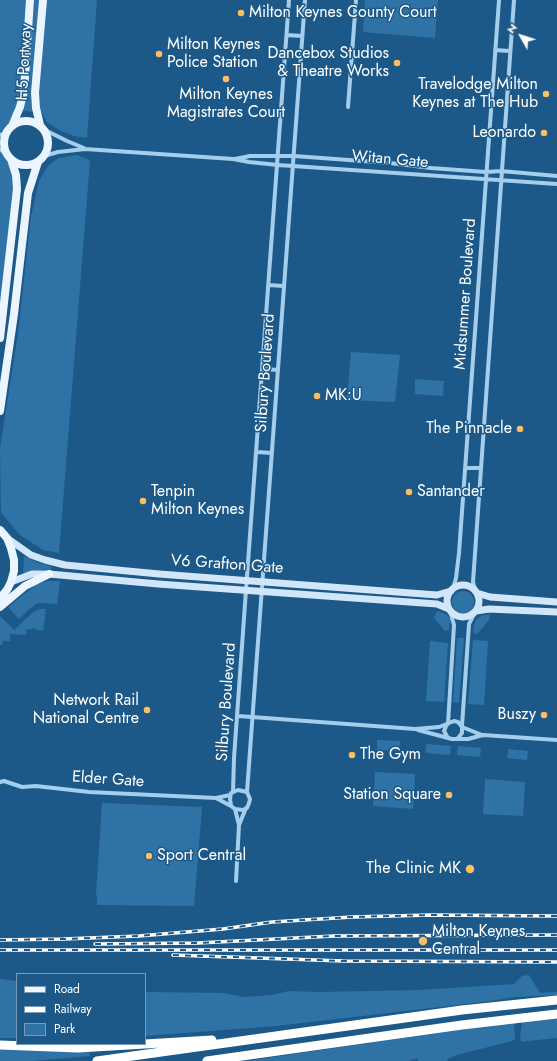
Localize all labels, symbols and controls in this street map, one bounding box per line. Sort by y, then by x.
place label: Milton Keynes County Court [249,3,437,23]
marker: Milton Keynes County Court [236,8,246,18]
north arrow [501,16,541,56]
text: N [503,20,521,37]
street label: H5 Portway [13,23,37,101]
place label: Milton Keynes Police Station [167,35,260,73]
place label: Dancebox Studios & Theatre Works [268,44,389,82]
marker: Milton Keynes Police Station [154,49,164,59]
marker: Dancebox Studios & Theatre Works [392,58,402,68]
marker: Milton Keynes Magistrates Court [221,74,231,84]
place label: Travelodge Milton Keynes at The Hub [412,75,538,113]
place label: Milton Keynes Magistrates Court [167,85,285,123]
marker: Travelodge Milton Keynes at The Hub [541,89,551,99]
place label: Leonardo [472,123,536,143]
marker: Leonardo [539,128,549,138]
street label: Witan Gate [351,147,429,173]
street label: Midsummer Boulevard [451,218,481,370]
street label: Silbury Boulevard [252,313,280,433]
place label: MK:U [325,386,362,406]
marker: MK:U [312,391,322,401]
place label: The Pinnacle [426,419,512,439]
marker: The Pinnacle [515,424,525,434]
place label: Tenpin Milton Keynes [151,482,244,520]
place label: Santander [417,482,485,502]
marker: Santander [404,487,414,497]
marker: Tenpin Milton Keynes [138,496,148,506]
street label: V6 Grafton Gate [170,551,284,579]
street label: Silbury Boulevard [213,642,241,762]
place label: Network Rail National Centre [33,691,139,729]
marker: Network Rail National Centre [142,705,152,715]
place label: Buszy [498,705,536,725]
marker: Buszy [539,710,549,720]
place label: The Gym [360,745,421,765]
marker: The Gym [347,750,357,760]
street label: Elder Gate [71,768,145,792]
place label: Station Square [343,785,441,805]
marker: Station Square [444,790,454,800]
place label: Sport Central [157,846,246,866]
marker: Sport Central [144,851,154,861]
place label: The Clinic MK [366,859,461,879]
marker: The Clinic MK [464,863,476,875]
place label: Milton Keynes Central [432,922,525,960]
marker: Milton Keynes Central [417,935,429,947]
legend [16,973,146,1045]
text: Road [54,980,80,998]
text: Railway [54,1000,92,1018]
text: Park [54,1020,75,1038]

